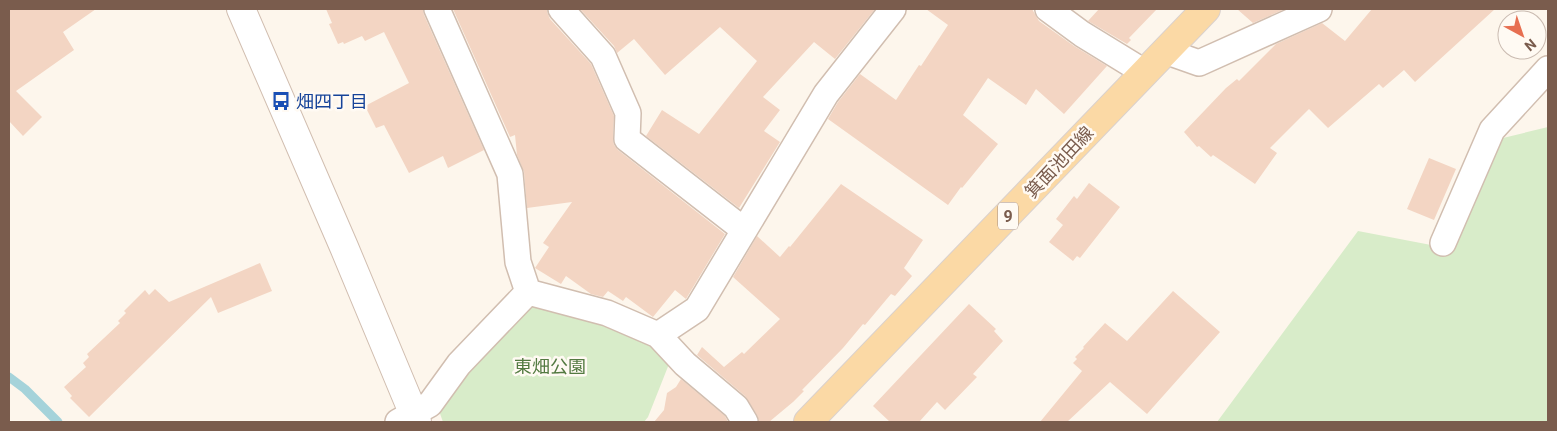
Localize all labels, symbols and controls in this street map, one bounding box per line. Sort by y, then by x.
north arrow [1497,10,1547,60]
text: N [1521,36,1539,54]
bus stop icon: 畑四丁目 [270,90,292,112]
place label: 畑四丁目 [296,91,368,112]
street label: 箕面池田線 [1021,122,1097,202]
road number: 9 [998,202,1018,230]
park label: 東畑公園 [514,356,586,377]

